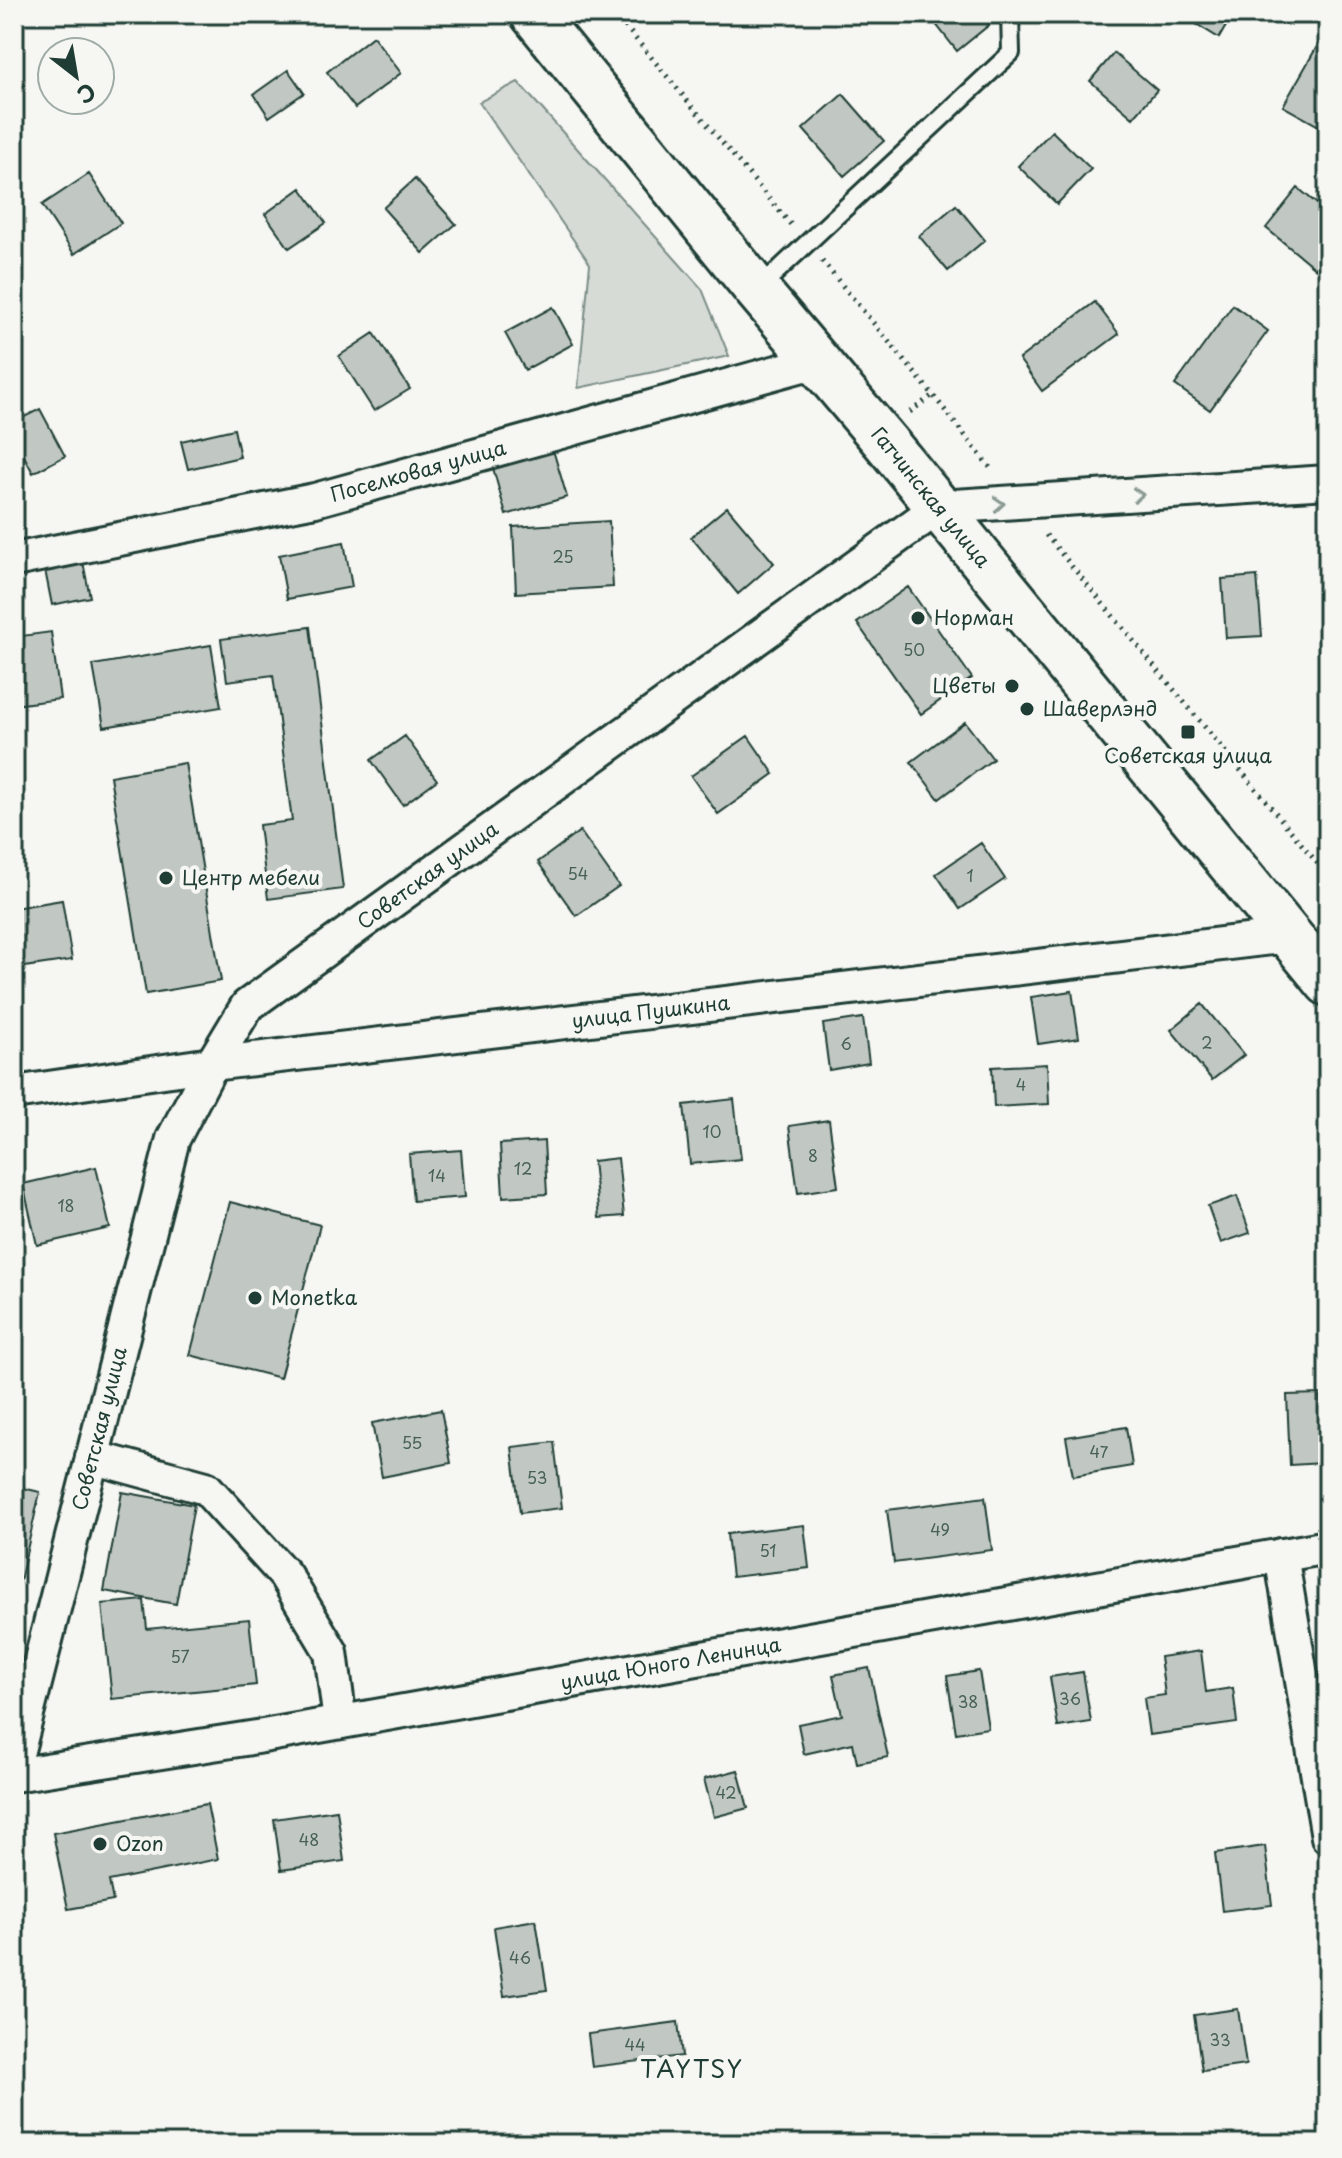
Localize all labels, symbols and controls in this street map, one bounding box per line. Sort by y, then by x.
north arrow [36,36,116,116]
text: С [71,76,103,113]
street label: Гатчинская улица [865,420,999,574]
street label: Поселковая улица [327,432,510,509]
one-way arrow [1132,487,1145,504]
one-way arrow [993,495,1006,512]
house number: 25 [552,544,574,568]
place label: Норман [934,602,1014,632]
marker: Норман [909,609,927,627]
house number: 50 [903,637,925,661]
place label: Цветы [933,670,996,700]
marker: Цветы [1003,677,1021,695]
place label: Шаверлэнд [1043,693,1157,723]
marker: Шаверлэнд [1018,700,1036,718]
marker: Советская улица [1179,723,1197,741]
place label: Советская улица [1104,740,1272,770]
street label: Советская улица [350,813,504,936]
house number: 54 [568,861,588,885]
place label: Центр мебели [182,862,320,892]
house number: 1 [966,863,974,887]
marker: Центр мебели [157,869,175,887]
street label: улица Пушкина [570,987,732,1035]
house number: 2 [1201,1030,1213,1054]
house number: 6 [840,1031,852,1055]
house number: 4 [1016,1072,1026,1096]
house number: 10 [703,1119,721,1143]
house number: 8 [808,1143,818,1167]
house number: 12 [514,1156,532,1180]
house number: 14 [428,1163,446,1187]
house number: 18 [57,1193,75,1217]
place label: Monetka [271,1282,358,1312]
marker: Monetka [246,1289,264,1307]
street label: Советская улица [63,1343,134,1514]
house number: 55 [402,1430,422,1454]
house number: 47 [1090,1439,1109,1463]
house number: 53 [527,1465,547,1489]
house number: 49 [930,1517,950,1541]
house number: 51 [759,1538,777,1562]
street label: улица Юного Ленинца [558,1628,784,1697]
house number: 57 [170,1644,190,1668]
house number: 36 [1059,1686,1081,1710]
house number: 38 [958,1689,978,1713]
house number: 42 [715,1780,737,1804]
house number: 48 [299,1827,319,1851]
place label: Ozon [116,1828,164,1858]
marker: Ozon [91,1835,109,1853]
house number: 46 [509,1945,531,1969]
house number: 33 [1209,2027,1231,2051]
house number: 44 [624,2032,646,2056]
district label: TAYTSY [640,2050,744,2086]

